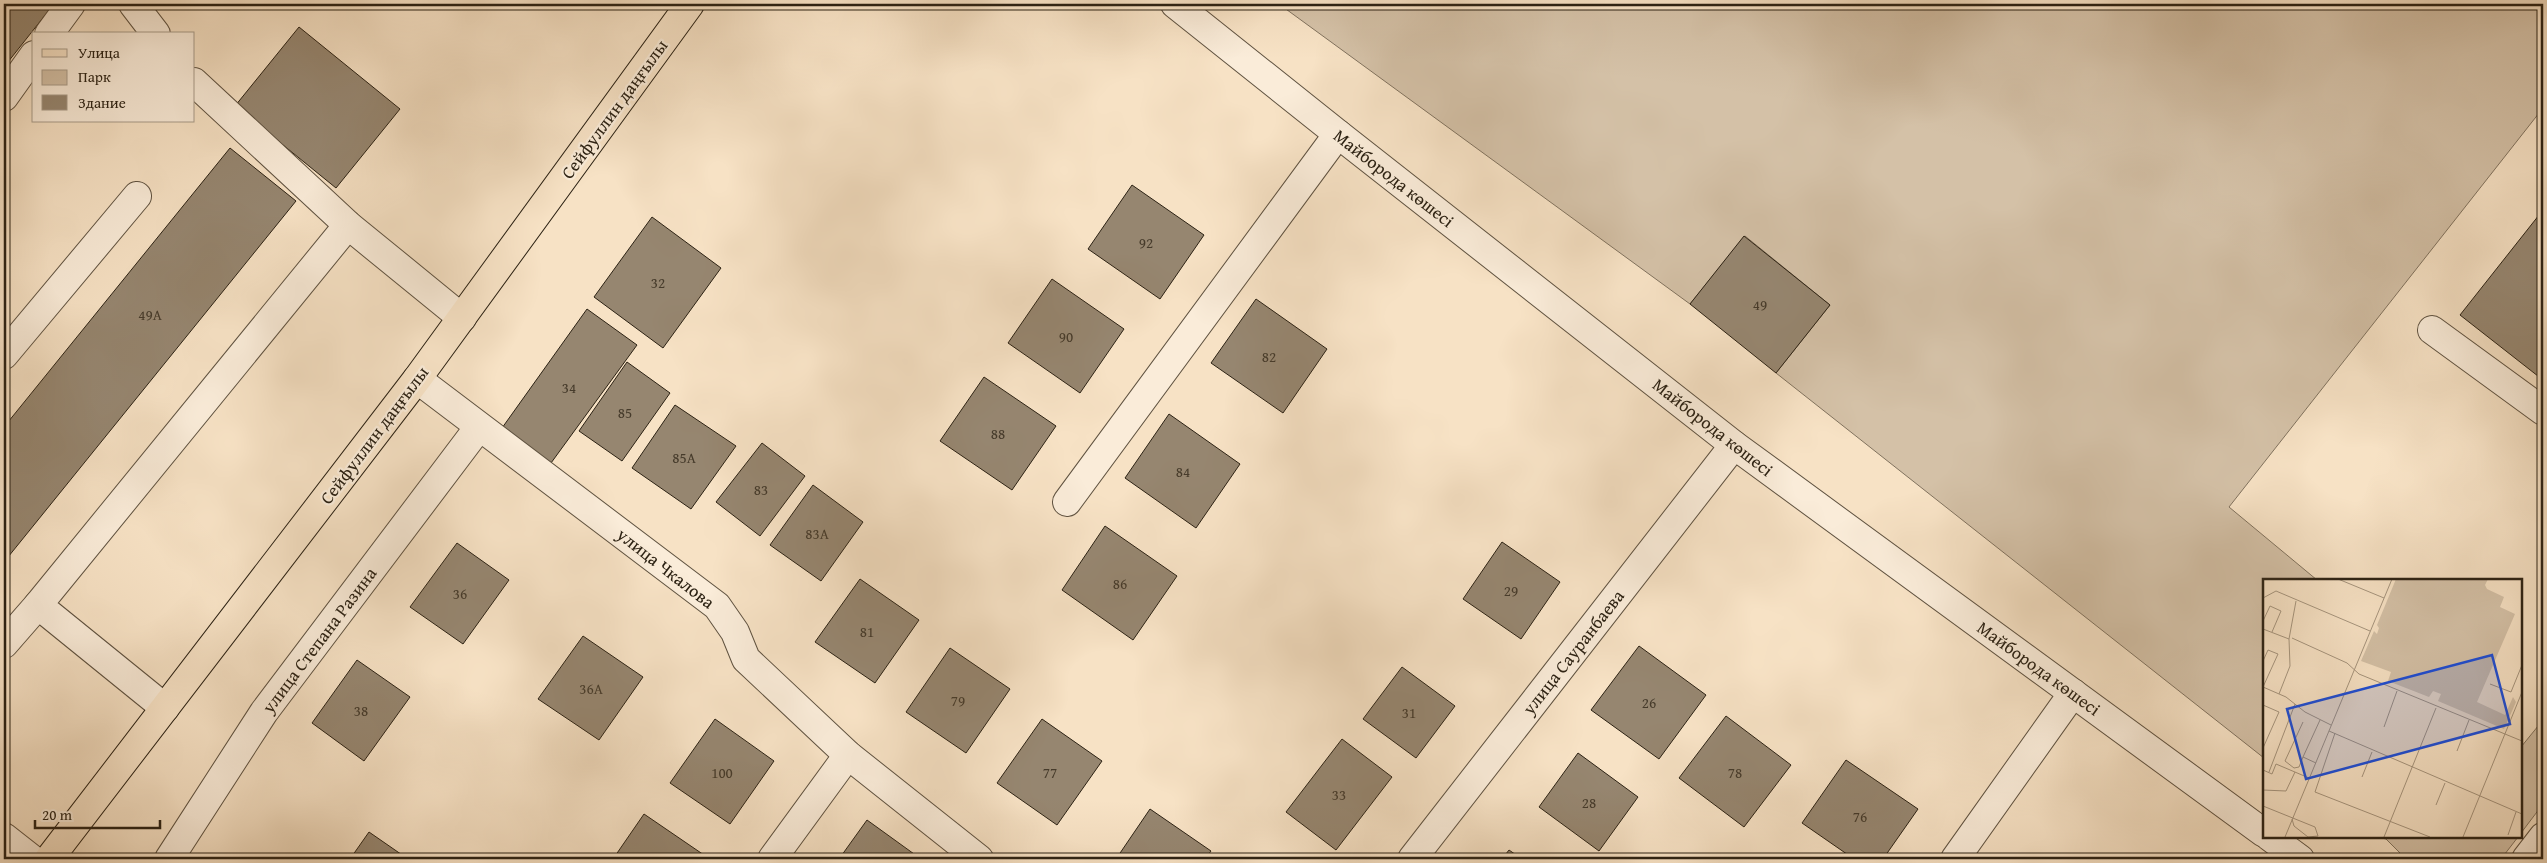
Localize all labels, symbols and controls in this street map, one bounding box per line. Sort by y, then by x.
legend [32,32,195,122]
street label: Сейфуллин даңғылы [554,33,674,184]
text: Улица [78,42,121,63]
text: Парк [78,66,111,87]
text: Здание [78,92,126,113]
street label: Майборода көшесі [1328,122,1460,234]
house number: 92 [1139,232,1153,253]
house number: 32 [651,272,665,293]
house number: 49 [1753,294,1767,315]
house number: 49А [138,304,162,325]
house number: 90 [1059,326,1073,347]
house number: 82 [1262,346,1276,367]
street label: Сейфуллин даңғылы [313,360,435,510]
street label: Майборода көшесі [1647,371,1779,483]
house number: 34 [562,377,576,398]
house number: 85 [618,402,632,423]
house number: 88 [991,423,1005,444]
house number: 85А [672,447,696,468]
house number: 84 [1176,461,1190,482]
house number: 83 [754,479,768,500]
street label: улица Чкалова [610,520,721,615]
house number: 83А [805,523,829,544]
street label: улица Степана Разина [254,561,383,720]
house number: 86 [1113,573,1127,594]
inset map [2263,579,2522,838]
house number: 29 [1504,580,1518,601]
house number: 36 [453,583,467,604]
street label: улица Сауранбаева [1515,583,1631,721]
street label: Майборода көшесі [1972,614,2106,722]
house number: 81 [860,621,874,642]
house number: 36А [579,678,603,699]
house number: 79 [951,690,965,711]
house number: 26 [1642,692,1656,713]
house number: 38 [354,700,368,721]
house number: 31 [1402,702,1416,723]
house number: 100 [711,762,733,783]
house number: 77 [1043,762,1057,783]
house number: 78 [1728,762,1742,783]
house number: 33 [1332,784,1346,805]
house number: 28 [1582,792,1596,813]
scale bar [35,798,160,830]
text: 20 m [42,804,73,825]
house number: 76 [1853,806,1867,827]

